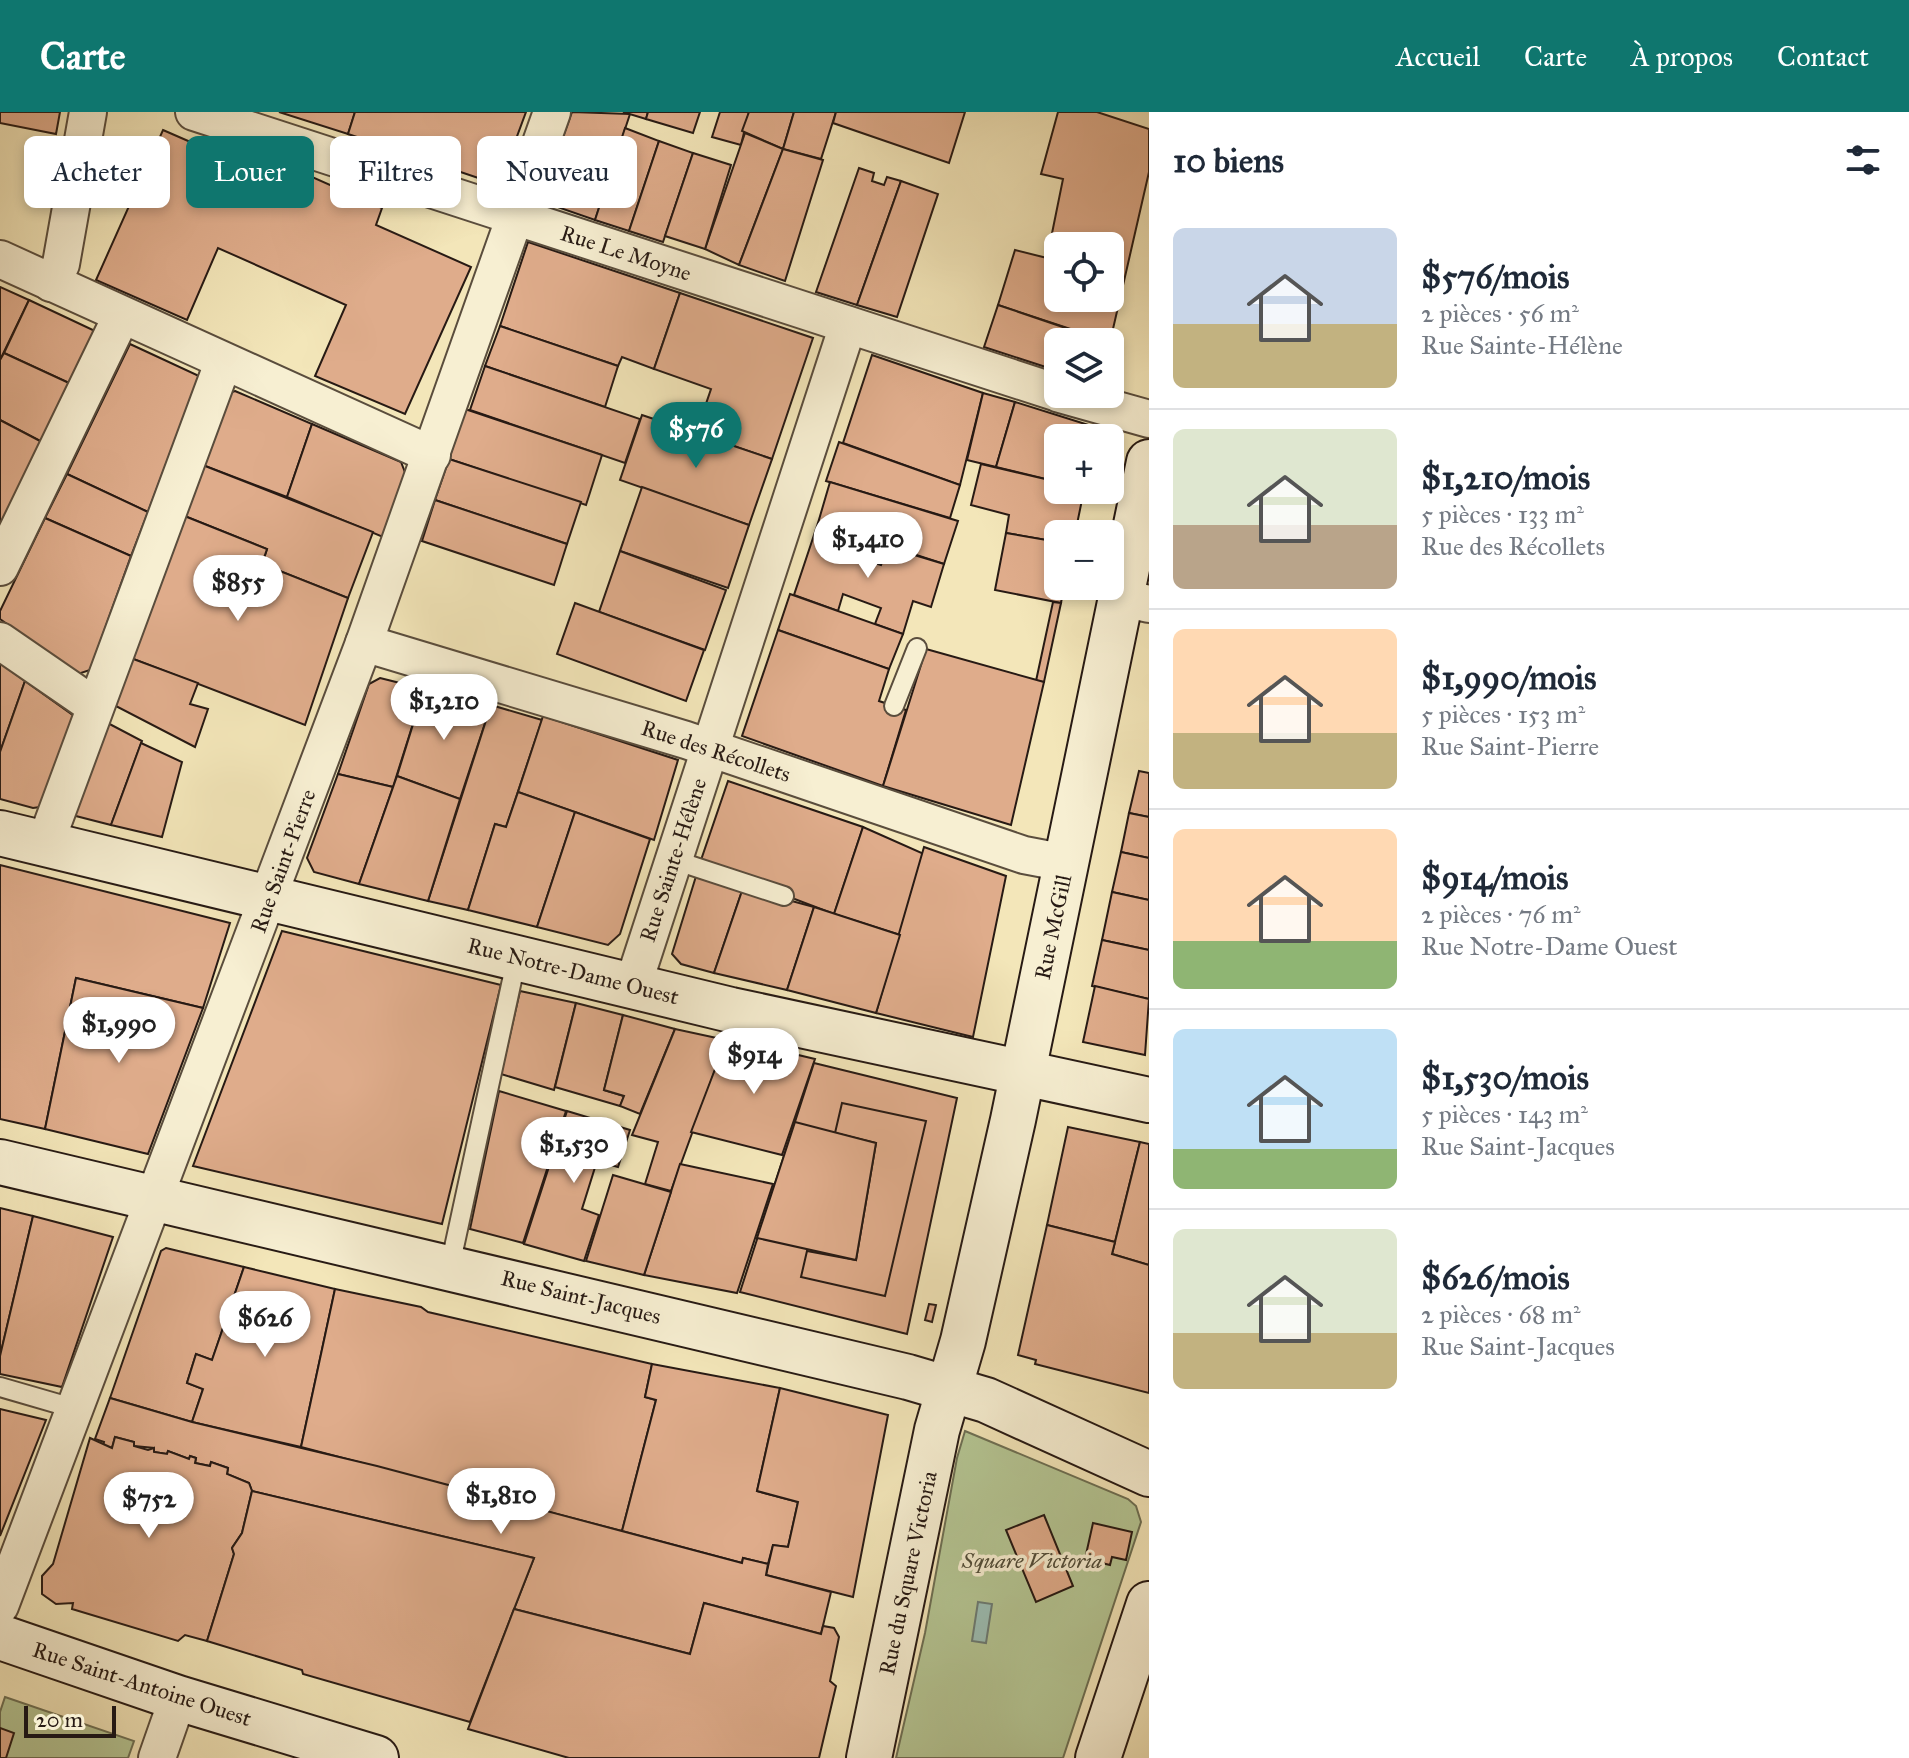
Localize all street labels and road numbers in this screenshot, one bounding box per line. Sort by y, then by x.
street label: Rue Le Moyne [557,219,695,287]
street label: Rue des Récollets [638,714,794,788]
street label: Rue Sainte-Hélène [634,775,712,945]
street label: Rue Saint-Pierre [245,786,321,936]
street label: Rue McGill [1029,872,1077,982]
street label: Rue Notre-Dame Ouest [464,932,682,1010]
street label: Rue Saint-Jacques [498,1264,664,1330]
street label: Rue du Square Victoria [873,1468,943,1677]
street label: Rue Saint-Antoine Ouest [29,1636,255,1732]

